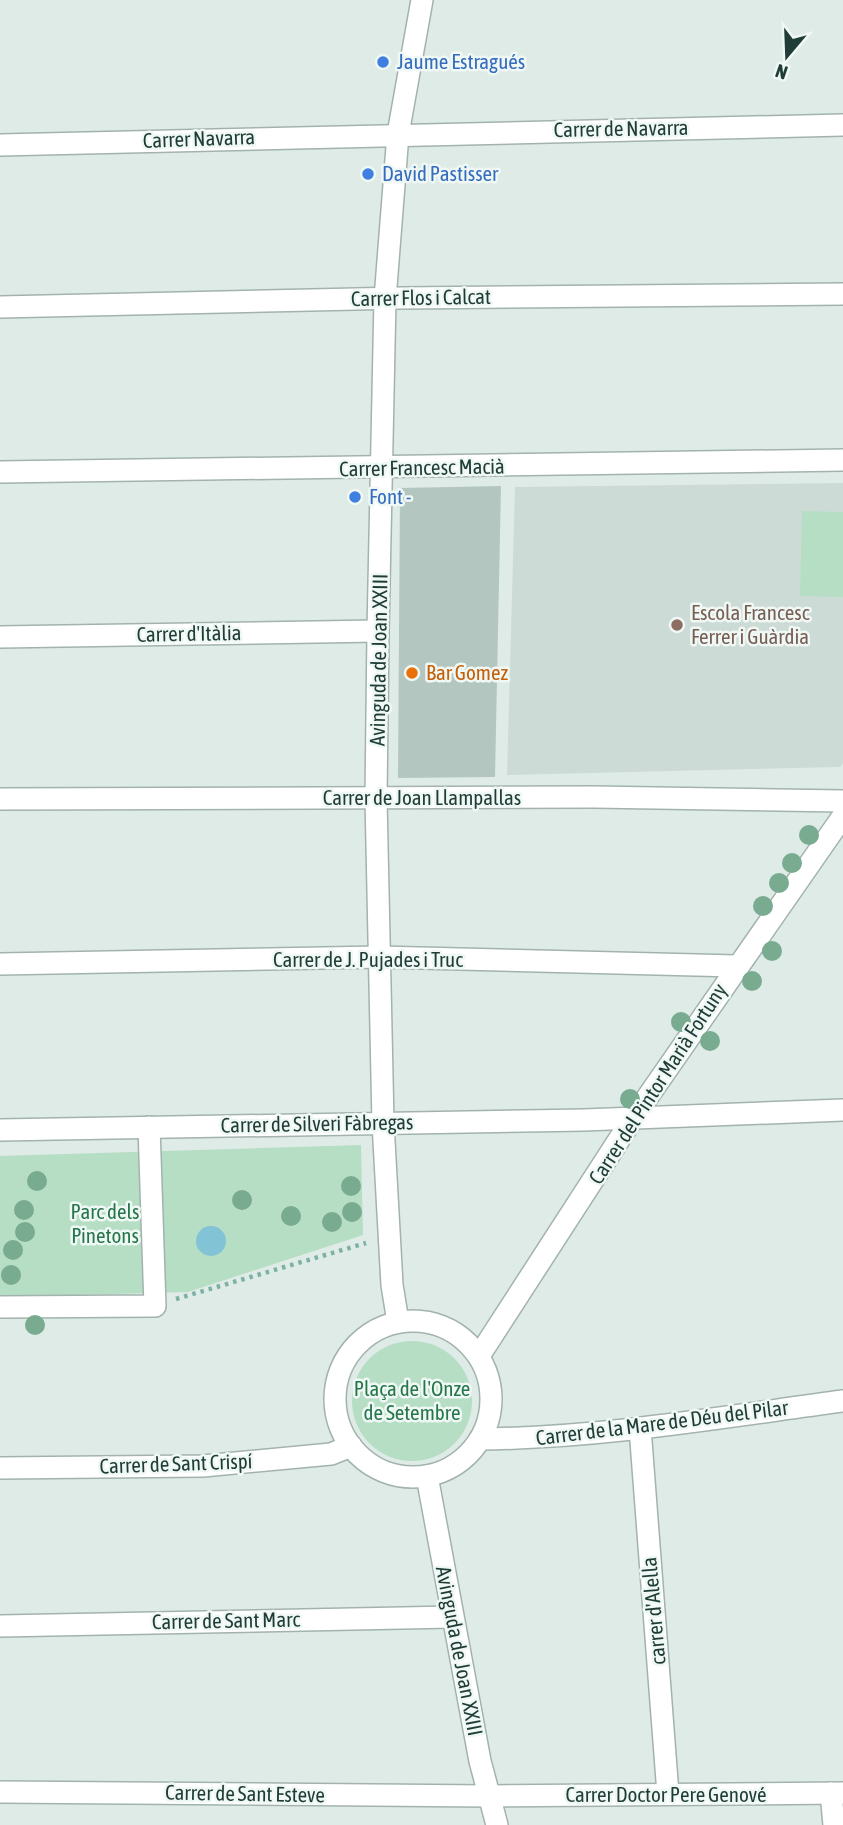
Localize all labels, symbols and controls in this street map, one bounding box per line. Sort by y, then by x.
north arrow [752,21,822,91]
place label: Jaume Estragués [397,49,525,73]
marker: Jaume Estragués [375,54,391,70]
text: N [773,60,790,84]
street label: Carrer de Navarra [553,115,689,141]
street label: Carrer Navarra [142,124,256,152]
place label: David Pastisser [382,161,499,185]
marker: David Pastisser [360,166,376,182]
street label: Carrer Flos i Calcat [351,284,491,310]
street label: Carrer Francesc Macià [339,454,505,480]
place label: Font - [369,484,411,508]
marker: Font - [347,489,363,505]
street label: Avinguda de Joan XXIII [364,574,392,746]
place label: Escola Francesc Ferrer i Guàrdia [691,600,810,648]
marker: Escola Francesc Ferrer i Guàrdia [669,617,685,633]
street label: Carrer d'Itàlia [136,620,242,646]
place label: Bar Gomez [426,660,508,684]
marker: Bar Gomez [404,665,420,681]
street label: Carrer de Joan Llampallas [323,785,521,809]
street label: Carrer de J. Pujades i Truc [273,947,463,971]
street label: Carrer del Pintor Marià Fortuny [583,978,731,1188]
street label: Carrer de Silveri Fàbregas [220,1109,414,1137]
park label: Parc dels Pinetons [71,1199,139,1247]
park label: Plaça de l'Onze de Setembre [354,1376,470,1424]
street label: Carrer de la Mare de Déu del Pilar [534,1395,790,1449]
street label: Carrer de Sant Crispí [99,1448,253,1478]
street label: carrer d'Alella [636,1556,670,1666]
street label: Avinguda de Joan XXIII [432,1564,488,1738]
street label: Carrer de Sant Marc [152,1607,300,1633]
street label: Carrer de Sant Esteve [165,1780,325,1806]
street label: Carrer Doctor Pere Genové [565,1782,767,1806]

